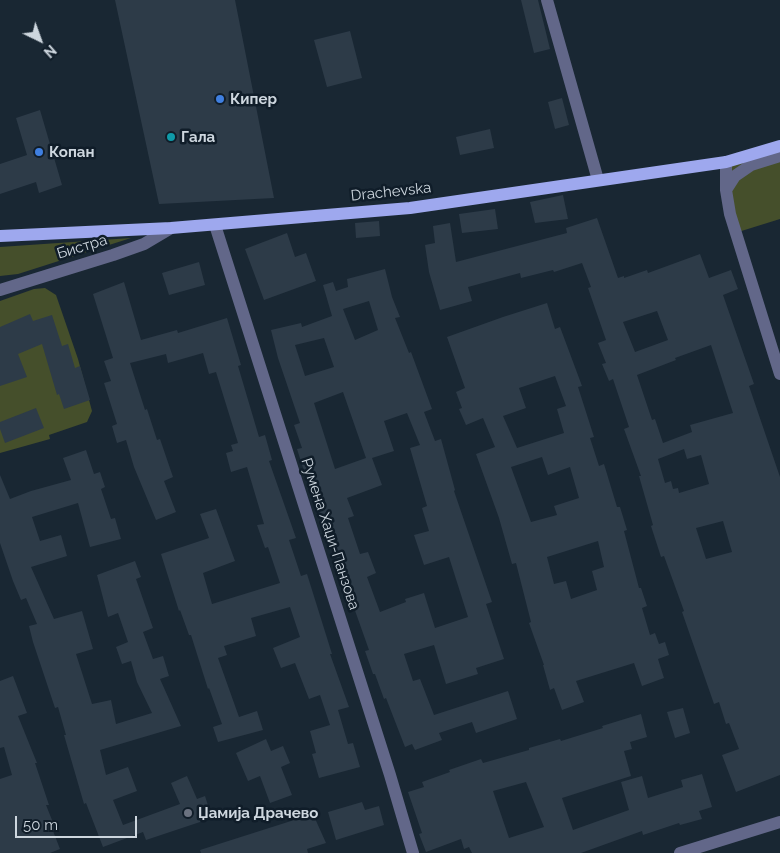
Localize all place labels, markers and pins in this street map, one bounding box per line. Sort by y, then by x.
place label: Кипер [230,90,277,108]
marker: Кипер [214,93,226,105]
place label: Гала [181,128,215,146]
marker: Гала [165,131,177,143]
place label: Копан [49,143,94,161]
marker: Копан [33,146,45,158]
place label: Џамија Драчево [198,804,318,822]
marker: Џамија Драчево [182,807,194,819]

